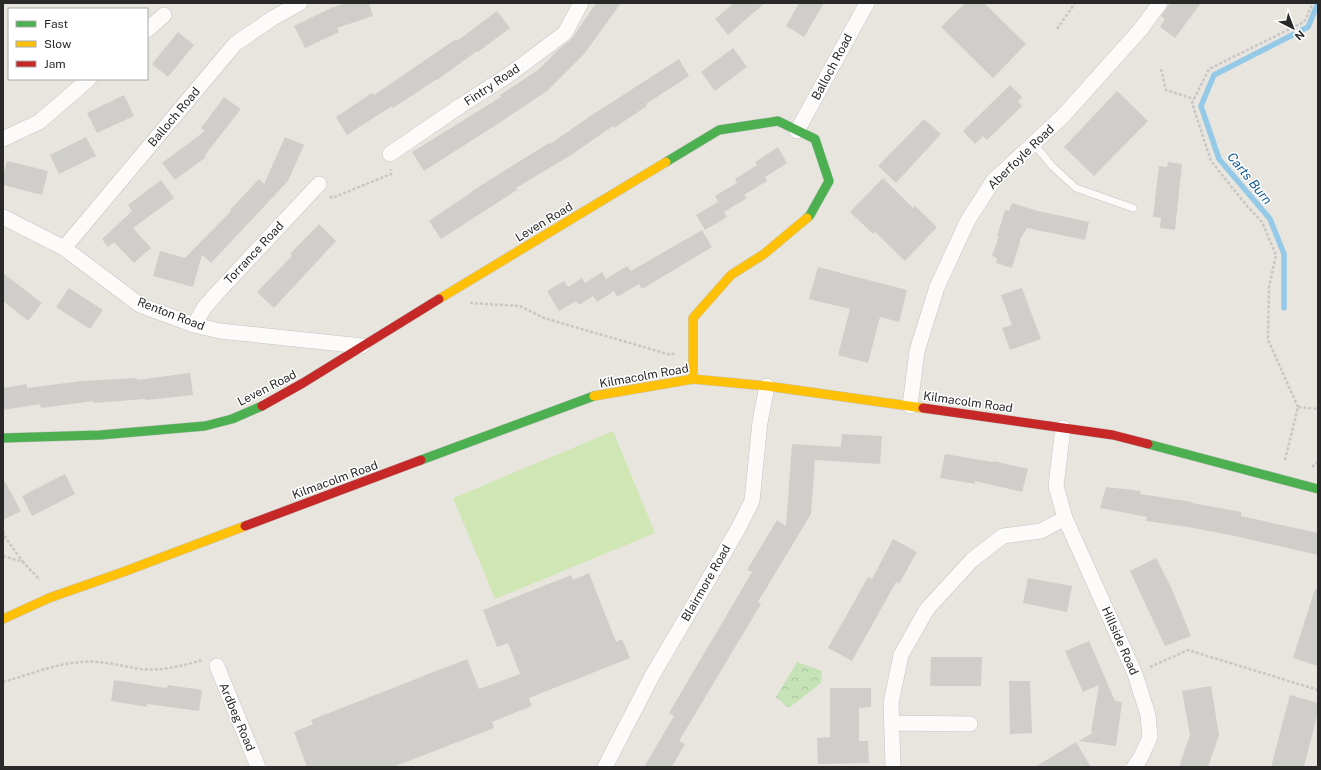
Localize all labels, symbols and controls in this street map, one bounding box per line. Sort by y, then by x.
legend [8,8,148,80]
north arrow [1273,8,1313,48]
text: Fast [44,17,69,31]
text: N [1292,28,1307,43]
street label: Balloch Road [809,31,855,103]
text: Slow [44,37,72,51]
text: Jam [44,57,66,71]
street label: Fintry Road [462,61,522,109]
street label: Balloch Road [145,85,203,149]
street label: Aberfoyle Road [985,122,1057,192]
water label: Carts Burn [1224,149,1275,207]
street label: Leven Road [513,199,575,245]
street label: Torrance Road [221,219,287,287]
street label: Renton Road [135,295,207,333]
street label: Kilmacolm Road [598,361,690,391]
street label: Leven Road [235,367,299,409]
street label: Kilmacolm Road [922,389,1014,415]
street label: Kilmacolm Road [290,458,380,502]
street label: Blairmore Road [678,542,734,624]
street label: Hillside Road [1099,605,1141,677]
street label: Ardbeg Road [216,681,258,753]

